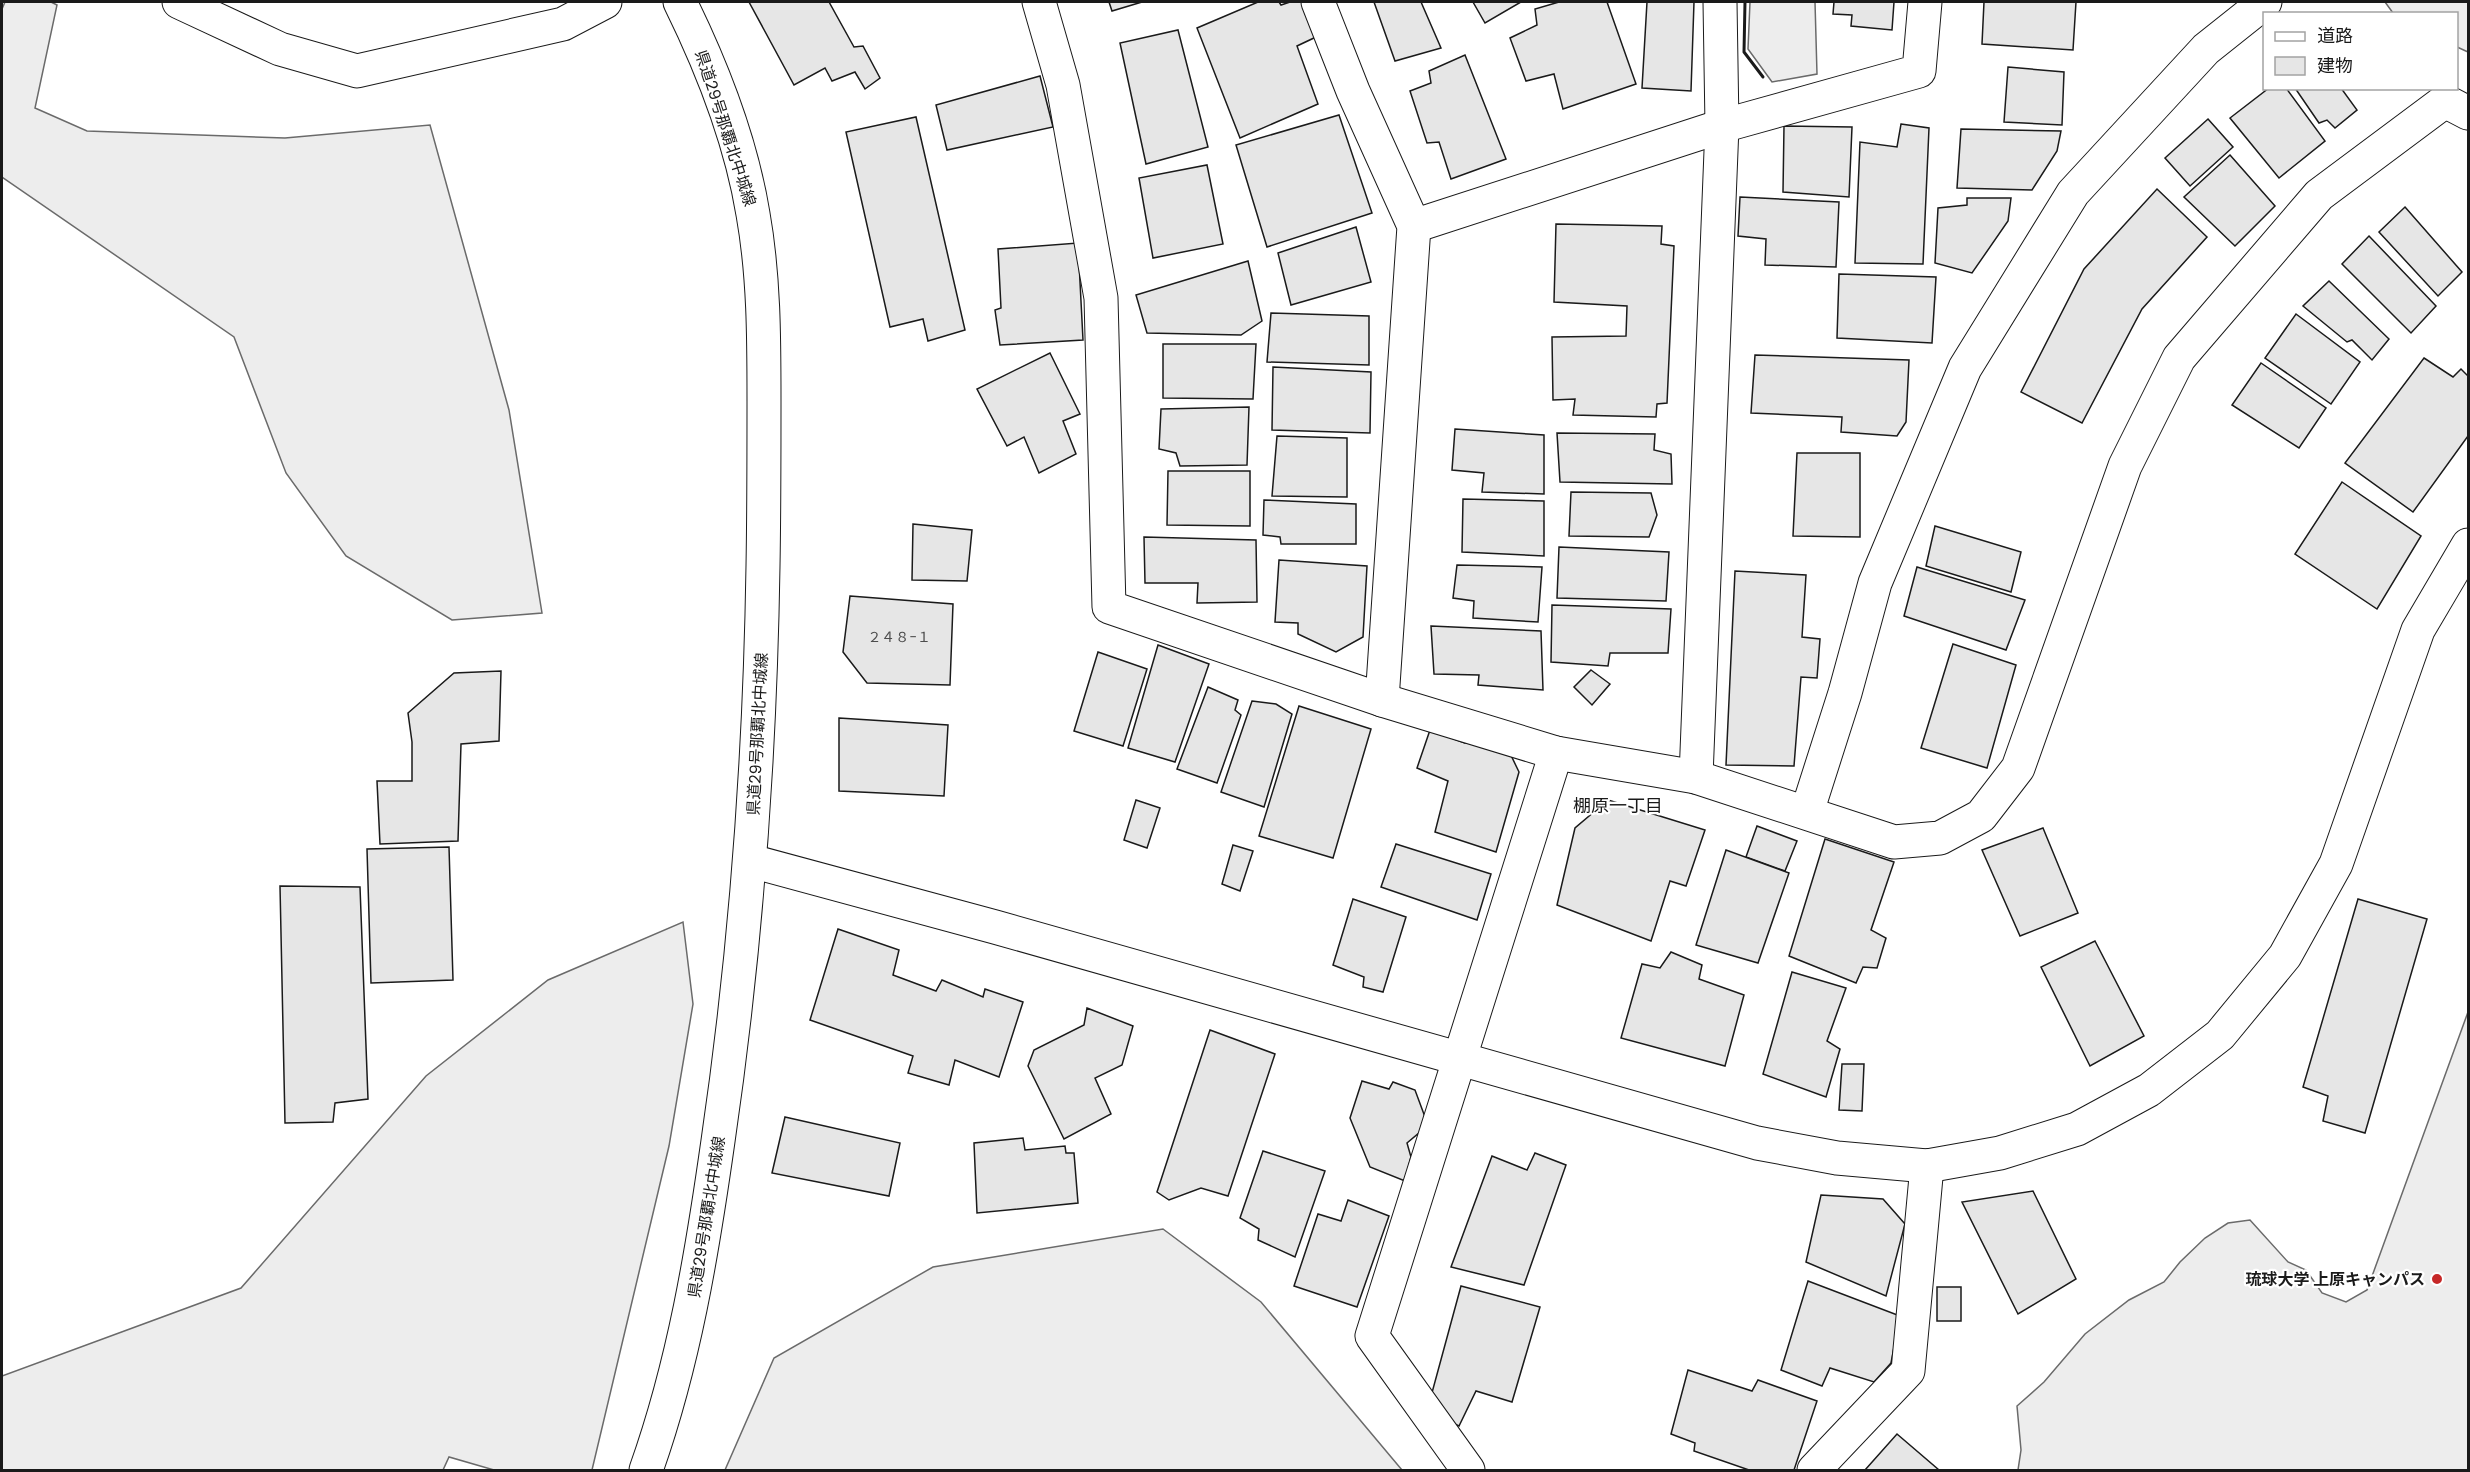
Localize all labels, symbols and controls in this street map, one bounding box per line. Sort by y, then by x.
legend [2263,12,2458,90]
text: 道路 [2317,23,2353,48]
street label: 県道29号那覇北中城線 [689,47,762,209]
text: 建物 [2317,53,2353,78]
house number: ２４８−１ [867,627,931,647]
street label: 県道29号那覇北中城線 [742,652,773,816]
district label: 棚原一丁目 [1573,793,1663,818]
street label: 県道29号那覇北中城線 [682,1135,731,1300]
place label: 琉球大学 上原キャンパス [2246,1268,2425,1291]
marker: 琉球大学 上原キャンパス [2430,1272,2444,1286]

